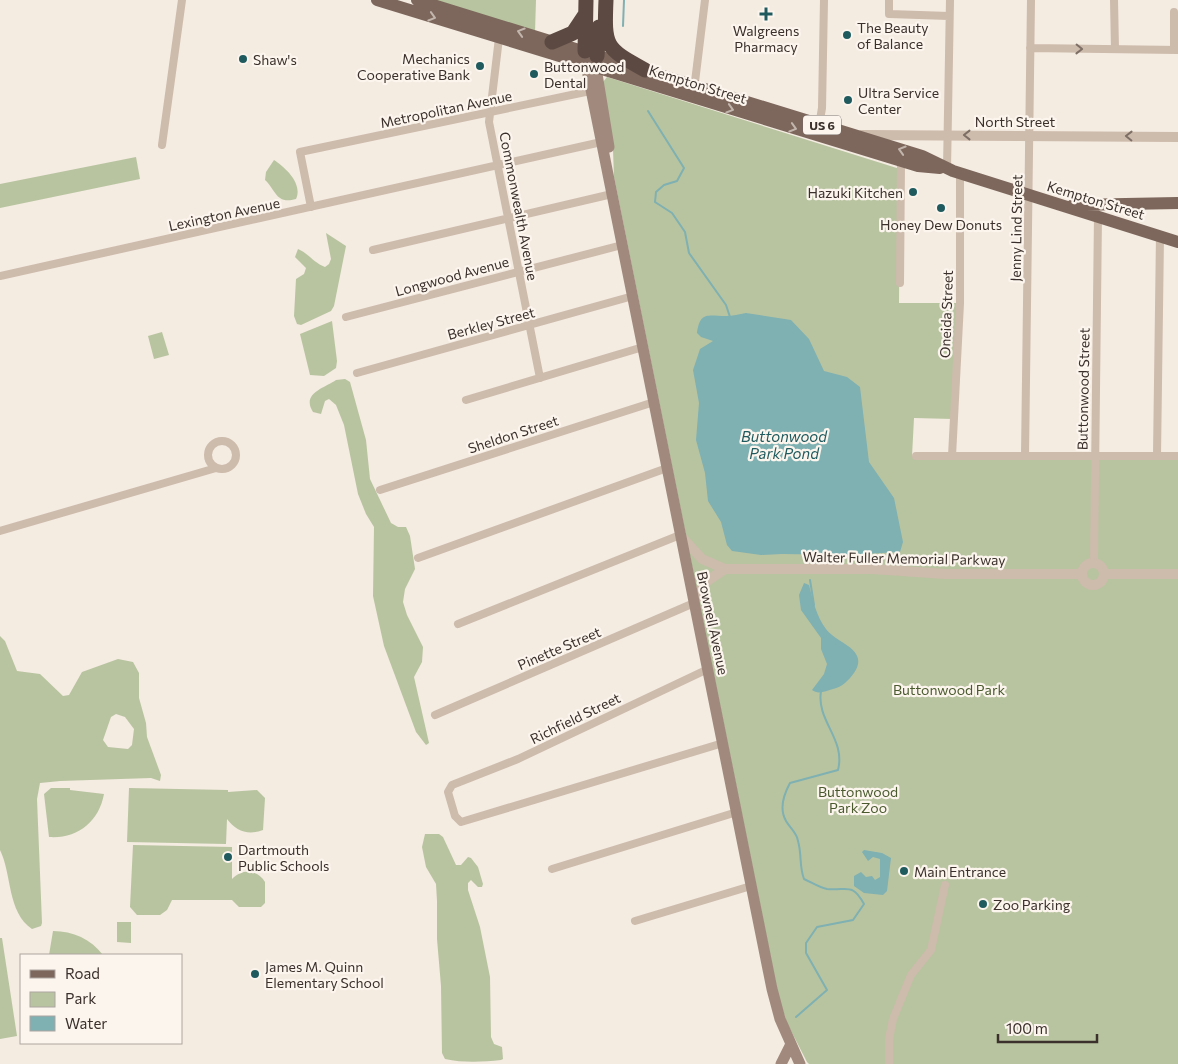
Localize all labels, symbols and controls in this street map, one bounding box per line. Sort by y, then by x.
marker: Walgreens Pharmacy [760,8,772,20]
one-way arrow [427,11,435,21]
place label: The Beauty of Balance [857,19,929,52]
place label: Walgreens Pharmacy [733,22,799,55]
one-way arrow [518,28,526,38]
marker: The Beauty of Balance [841,29,853,41]
one-way arrow [1076,44,1083,54]
place label: Mechanics Cooperative Bank [357,50,470,83]
place label: Shaw's [253,51,297,68]
marker: Shaw's [237,53,249,65]
place label: Buttonwood Dental [544,58,624,91]
marker: Mechanics Cooperative Bank [474,60,486,72]
street label: Kempton Street [647,61,749,107]
marker: Buttonwood Dental [528,68,540,80]
place label: Ultra Service Center [858,84,939,117]
street label: Metropolitan Avenue [379,87,513,131]
marker: Ultra Service Center [842,94,854,106]
one-way arrow [726,104,734,114]
street label: North Street [975,113,1056,130]
road number: US 6 [803,116,841,134]
one-way arrow [788,123,796,133]
street label: Commonwealth Avenue [496,130,542,282]
one-way arrow [963,130,970,140]
one-way arrow [1125,131,1133,141]
one-way arrow [899,146,907,156]
street label: Jenny Lind Street [1007,174,1025,282]
street label: Kempton Street [1045,177,1147,223]
place label: Hazuki Kitchen [808,184,903,201]
marker: Hazuki Kitchen [907,186,919,198]
street label: Lexington Avenue [167,194,281,234]
marker: Honey Dew Donuts [935,202,947,214]
place label: Honey Dew Donuts [880,216,1002,233]
street label: Longwood Avenue [393,253,511,299]
street label: Oneida Street [936,269,956,358]
street label: Berkley Street [445,303,537,343]
street label: Buttonwood Street [1073,327,1093,450]
street label: Sheldon Street [466,411,561,457]
water label: Buttonwood Park Pond [741,427,828,462]
street label: Walter Fuller Memorial Parkway [802,548,1006,568]
street label: Brownell Avenue [694,570,732,676]
street label: Pinette Street [515,623,603,673]
park label: Buttonwood Park [893,681,1006,698]
street label: Richfield Street [527,689,623,747]
park label: Buttonwood Park Zoo [818,783,898,816]
place label: Dartmouth Public Schools [238,841,329,874]
marker: Dartmouth Public Schools [222,851,234,863]
place label: Main Entrance [914,863,1006,880]
marker: Main Entrance [898,865,910,877]
place label: Zoo Parking [993,896,1071,913]
marker: Zoo Parking [977,898,989,910]
legend [20,954,182,1044]
place label: James M. Quinn Elementary School [265,958,384,991]
text: Road [65,964,100,982]
marker: James M. Quinn Elementary School [249,968,261,980]
text: Park [65,989,96,1007]
scale bar [998,1012,1097,1044]
text: Water [65,1014,107,1032]
text: 100 m [1006,1019,1048,1037]

